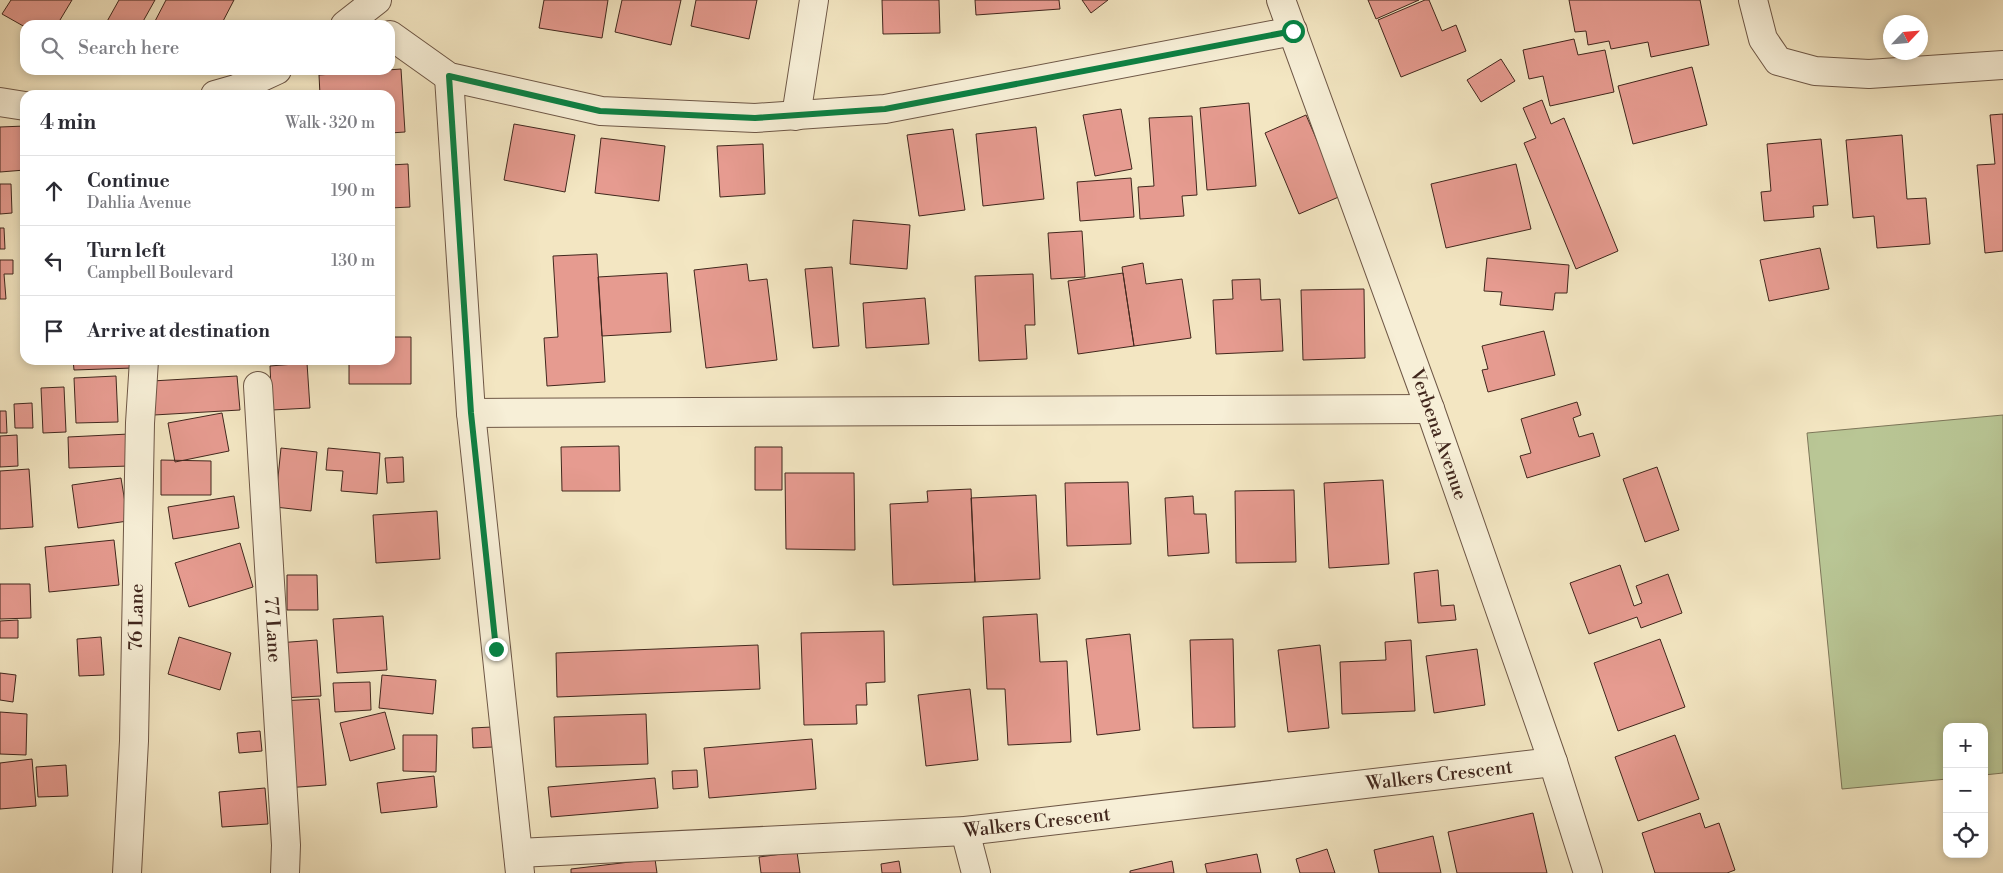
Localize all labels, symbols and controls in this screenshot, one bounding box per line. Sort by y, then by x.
north arrow [1883,15,1928,60]
search box [20,20,395,75]
route start [1282,20,1305,43]
icon: search [38,34,66,62]
text: Search here [78,36,179,60]
text: 4 min [40,110,96,136]
text: Walk · 320 m [285,113,375,133]
text: Continue [87,169,170,193]
icon: ahead [40,177,68,205]
text: 190 m [331,181,375,201]
text: Dahlia Avenue [87,193,191,213]
text: Turn left [87,239,166,263]
icon: left [40,247,68,275]
text: 130 m [331,251,375,271]
text: Campbell Boulevard [87,263,233,283]
icon: arrive [40,317,68,345]
text: Arrive at destination [87,319,270,343]
street label: Verbena Avenue [1404,364,1473,503]
street label: 76 Lane [124,583,149,651]
street label: 77 Lane [259,596,287,663]
route end [485,638,508,661]
map controls [1943,723,1988,858]
button: + [1943,723,1988,768]
street label: Walkers Crescent [1364,755,1514,796]
button: − [1943,768,1988,813]
street label: Walkers Crescent [961,802,1112,843]
button: locate [1943,813,1988,858]

